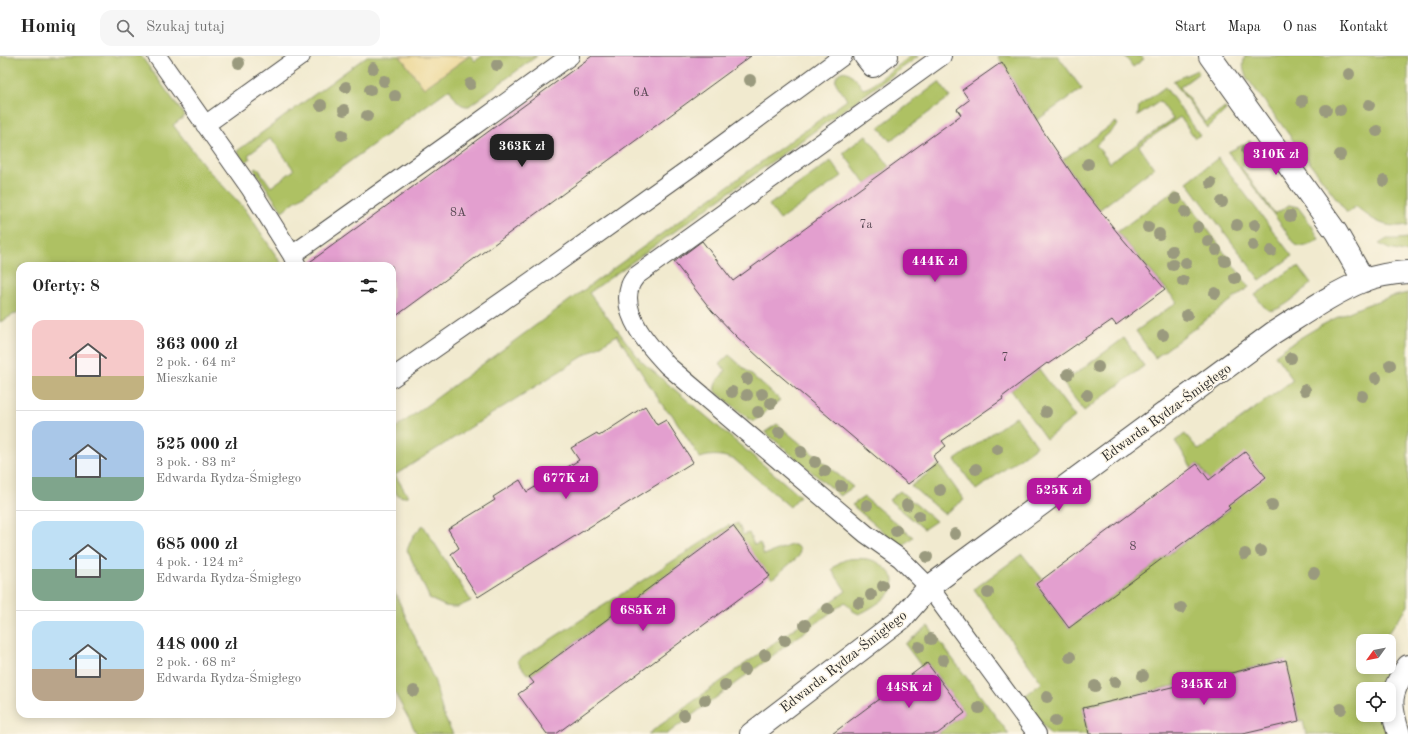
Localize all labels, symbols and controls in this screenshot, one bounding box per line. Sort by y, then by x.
search box [100,10,380,46]
icon: search [114,17,136,39]
text: Homiq [20,18,76,37]
text: Szukaj tutaj [146,20,225,35]
text: Start [1175,20,1206,34]
text: Mapa [1228,20,1261,34]
text: O nas [1283,20,1317,34]
text: Kontakt [1339,20,1388,34]
house number: 6A [633,87,649,99]
pin: 363K zł [485,134,559,168]
text: 363K zł [499,140,545,153]
pin: 310K zł [1239,142,1313,176]
text: 310K zł [1253,148,1299,161]
house number: 8A [450,207,466,219]
house number: 7a [860,219,873,231]
pin: 444K zł [898,249,972,283]
text: 444K zł [912,255,958,268]
icon: filters [358,275,380,297]
text: Oferty: 8 [32,278,100,295]
icon: home [64,336,112,384]
text: 363 000 zł [156,336,238,353]
house number: 7 [1002,352,1008,364]
text: 2 pok. · 64 m² [156,356,236,369]
street label: Edwarda Rydza-Śmigłego [1097,358,1234,464]
text: Mieszkanie [156,372,217,385]
text: 525 000 zł [156,436,238,453]
icon: home [64,437,112,485]
text: 3 pok. · 83 m² [156,456,236,469]
pin: 677K zł [529,466,603,500]
text: Edwarda Rydza-Śmigłego [156,472,301,485]
text: 677K zł [543,472,589,485]
pin: 525K zł [1022,478,1096,512]
text: 525K zł [1036,484,1082,497]
text: 685 000 zł [156,536,238,553]
icon: home [64,537,112,585]
house number: 8 [1130,541,1137,553]
text: 4 pok. · 124 m² [156,556,243,569]
text: Edwarda Rydza-Śmigłego [156,572,301,585]
pin: 685K zł [606,598,680,632]
text: 685K zł [620,604,666,617]
street label: Edwarda Rydza-Śmigłego [775,605,910,715]
north arrow [1356,634,1396,674]
map controls [1356,634,1396,722]
text: 448 000 zł [156,636,238,653]
icon: home [64,637,112,685]
text: 2 pok. · 68 m² [156,656,236,669]
text: Edwarda Rydza-Śmigłego [156,672,301,685]
pin: 345K zł [1167,672,1241,706]
pin: 448K zł [872,675,946,709]
text: 345K zł [1181,678,1227,691]
text: 448K zł [886,681,932,694]
button: locate [1356,682,1396,722]

